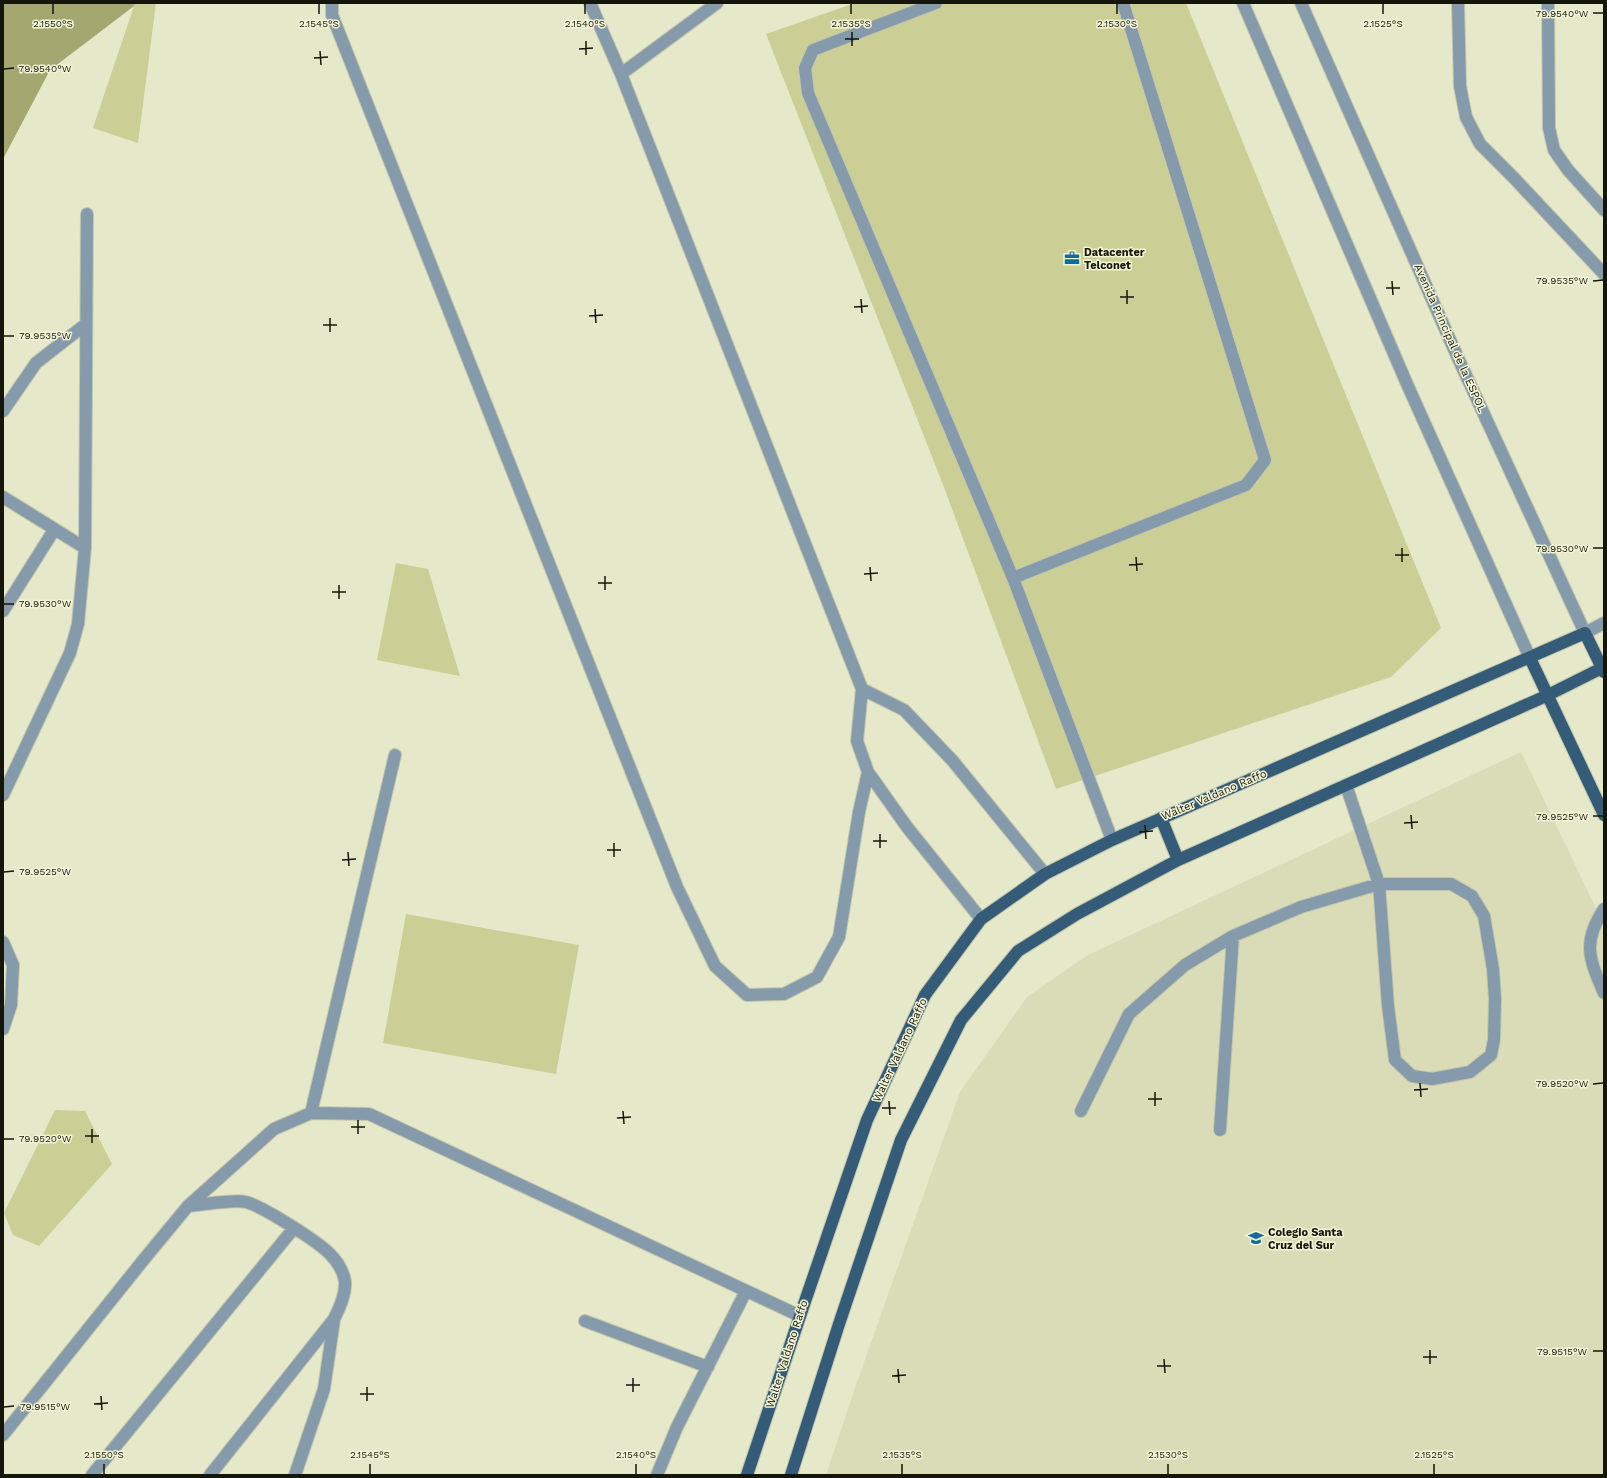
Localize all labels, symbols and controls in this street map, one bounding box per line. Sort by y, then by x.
text: 79.9540°W [1536,8,1589,19]
text: 2.1550°S [33,18,73,29]
text: 2.1545°S [299,18,339,29]
text: 2.1540°S [565,18,605,29]
text: 2.1535°S [831,18,871,29]
text: 2.1530°S [1097,18,1137,29]
text: 2.1525°S [1363,18,1403,29]
text: 79.9540°W [19,63,72,74]
place label: Datacenter Telconet [1084,246,1145,272]
office icon: Datacenter Telconet [1063,249,1081,267]
street label: Avenida Principal de la ESPOL [1411,262,1489,415]
text: 79.9535°W [1536,275,1588,286]
text: 79.9535°W [19,330,71,341]
text: 79.9530°W [1536,543,1589,554]
text: 79.9530°W [19,598,72,609]
street label: Walter Valdano Raffo [1159,767,1269,823]
text: 79.9525°W [1536,811,1588,822]
text: 79.9525°W [19,866,71,877]
street label: Walter Valdano Raffo [870,996,930,1104]
text: 79.9520°W [1536,1078,1589,1089]
text: 79.9520°W [19,1133,72,1144]
place label: Colegio Santa Cruz del Sur [1268,1226,1343,1252]
school or university icon: Colegio Santa Cruz del Sur [1247,1229,1265,1247]
street label: Walter Valdano Raffo [763,1298,811,1410]
text: 79.9515°W [1537,1346,1587,1357]
text: 79.9515°W [20,1401,70,1412]
text: 2.1550°S [84,1449,124,1460]
text: 2.1545°S [350,1449,390,1460]
text: 2.1540°S [616,1449,656,1460]
text: 2.1535°S [882,1449,922,1460]
text: 2.1530°S [1148,1449,1188,1460]
text: 2.1525°S [1414,1449,1454,1460]

